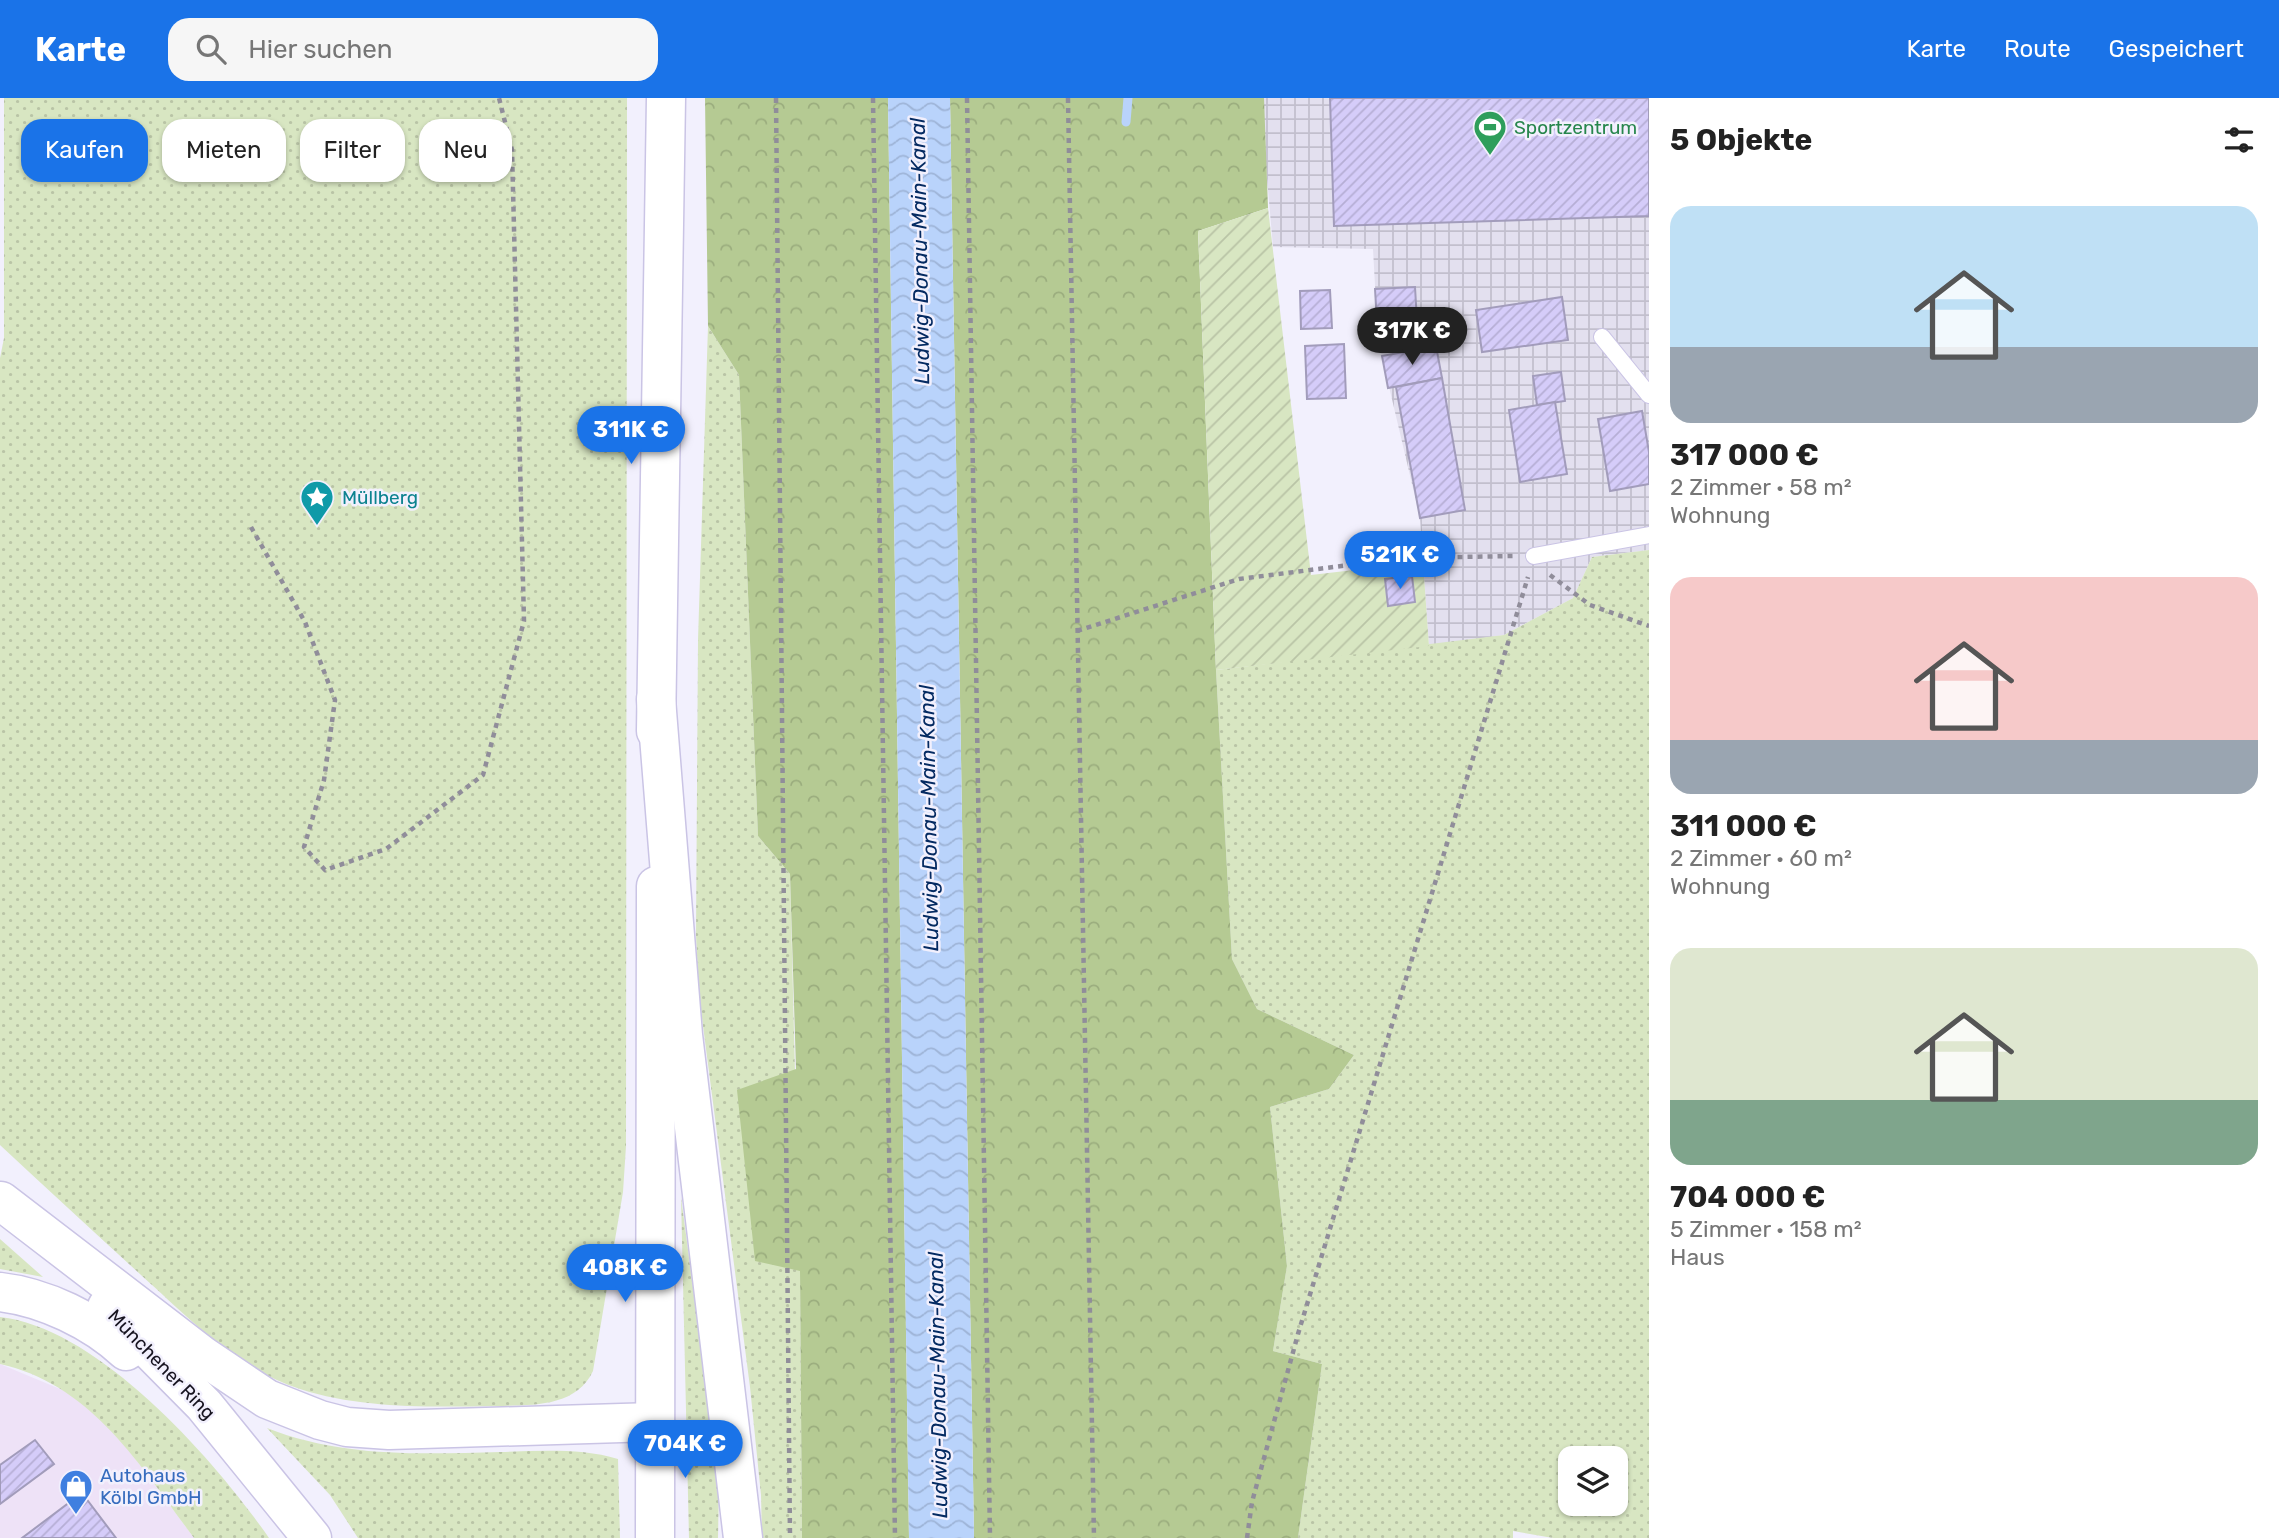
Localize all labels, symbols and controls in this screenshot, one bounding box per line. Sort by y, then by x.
search box [168,18,658,81]
text: Karte [35,30,126,69]
icon: search [192,30,230,68]
text: Hier suchen [248,34,393,65]
text: Karte [1907,35,1966,63]
text: Route [2004,35,2071,63]
text: Gespeichert [2109,35,2244,63]
sports icon: Sportzentrum [1471,108,1509,157]
place label: Sportzentrum [1514,116,1637,139]
water label: Ludwig-Donau-Main-Kanal [905,117,934,385]
chip: Kaufen [21,119,148,182]
chip: Mieten [162,119,286,182]
chip: Filter [300,119,405,182]
chip: Neu [419,119,512,182]
icon: filters [2220,121,2258,159]
text: 5 Objekte [1670,122,1812,158]
icon: home [1901,252,2027,378]
pin: 317K € [1355,308,1469,367]
text: 317K € [1373,316,1451,344]
pin: 311K € [574,406,688,466]
text: 311K € [593,415,669,443]
text: 317 000 € [1670,437,1819,473]
text: 2 Zimmer · 58 m² [1670,473,1852,501]
place icon: Müllberg [298,478,336,527]
place label: Müllberg [342,486,418,509]
text: Wohnung [1670,501,1771,529]
pin: 521K € [1343,532,1457,591]
text: 521K € [1360,540,1440,568]
icon: home [1901,623,2027,749]
water label: Ludwig-Donau-Main-Kanal [914,684,943,952]
text: 311 000 € [1670,808,1817,844]
text: 2 Zimmer · 60 m² [1670,844,1852,872]
text: Wohnung [1670,872,1771,900]
icon: home [1901,994,2027,1120]
text: 704 000 € [1670,1179,1826,1215]
text: 5 Zimmer · 158 m² [1670,1215,1862,1243]
text: Haus [1670,1243,1725,1271]
pin: 408K € [568,1244,682,1304]
water label: Ludwig-Donau-Main-Kanal [923,1251,952,1519]
text: 408K € [582,1253,668,1281]
street label: Münchener Ring [103,1304,220,1424]
pin: 704K € [628,1420,742,1480]
text: 704K € [644,1429,726,1457]
map controls [1558,1446,1628,1516]
button: layers [1558,1446,1628,1516]
place label: Autohaus Kölbl GmbH [100,1464,202,1509]
shop icon: Autohaus Kölbl GmbH [57,1467,95,1516]

